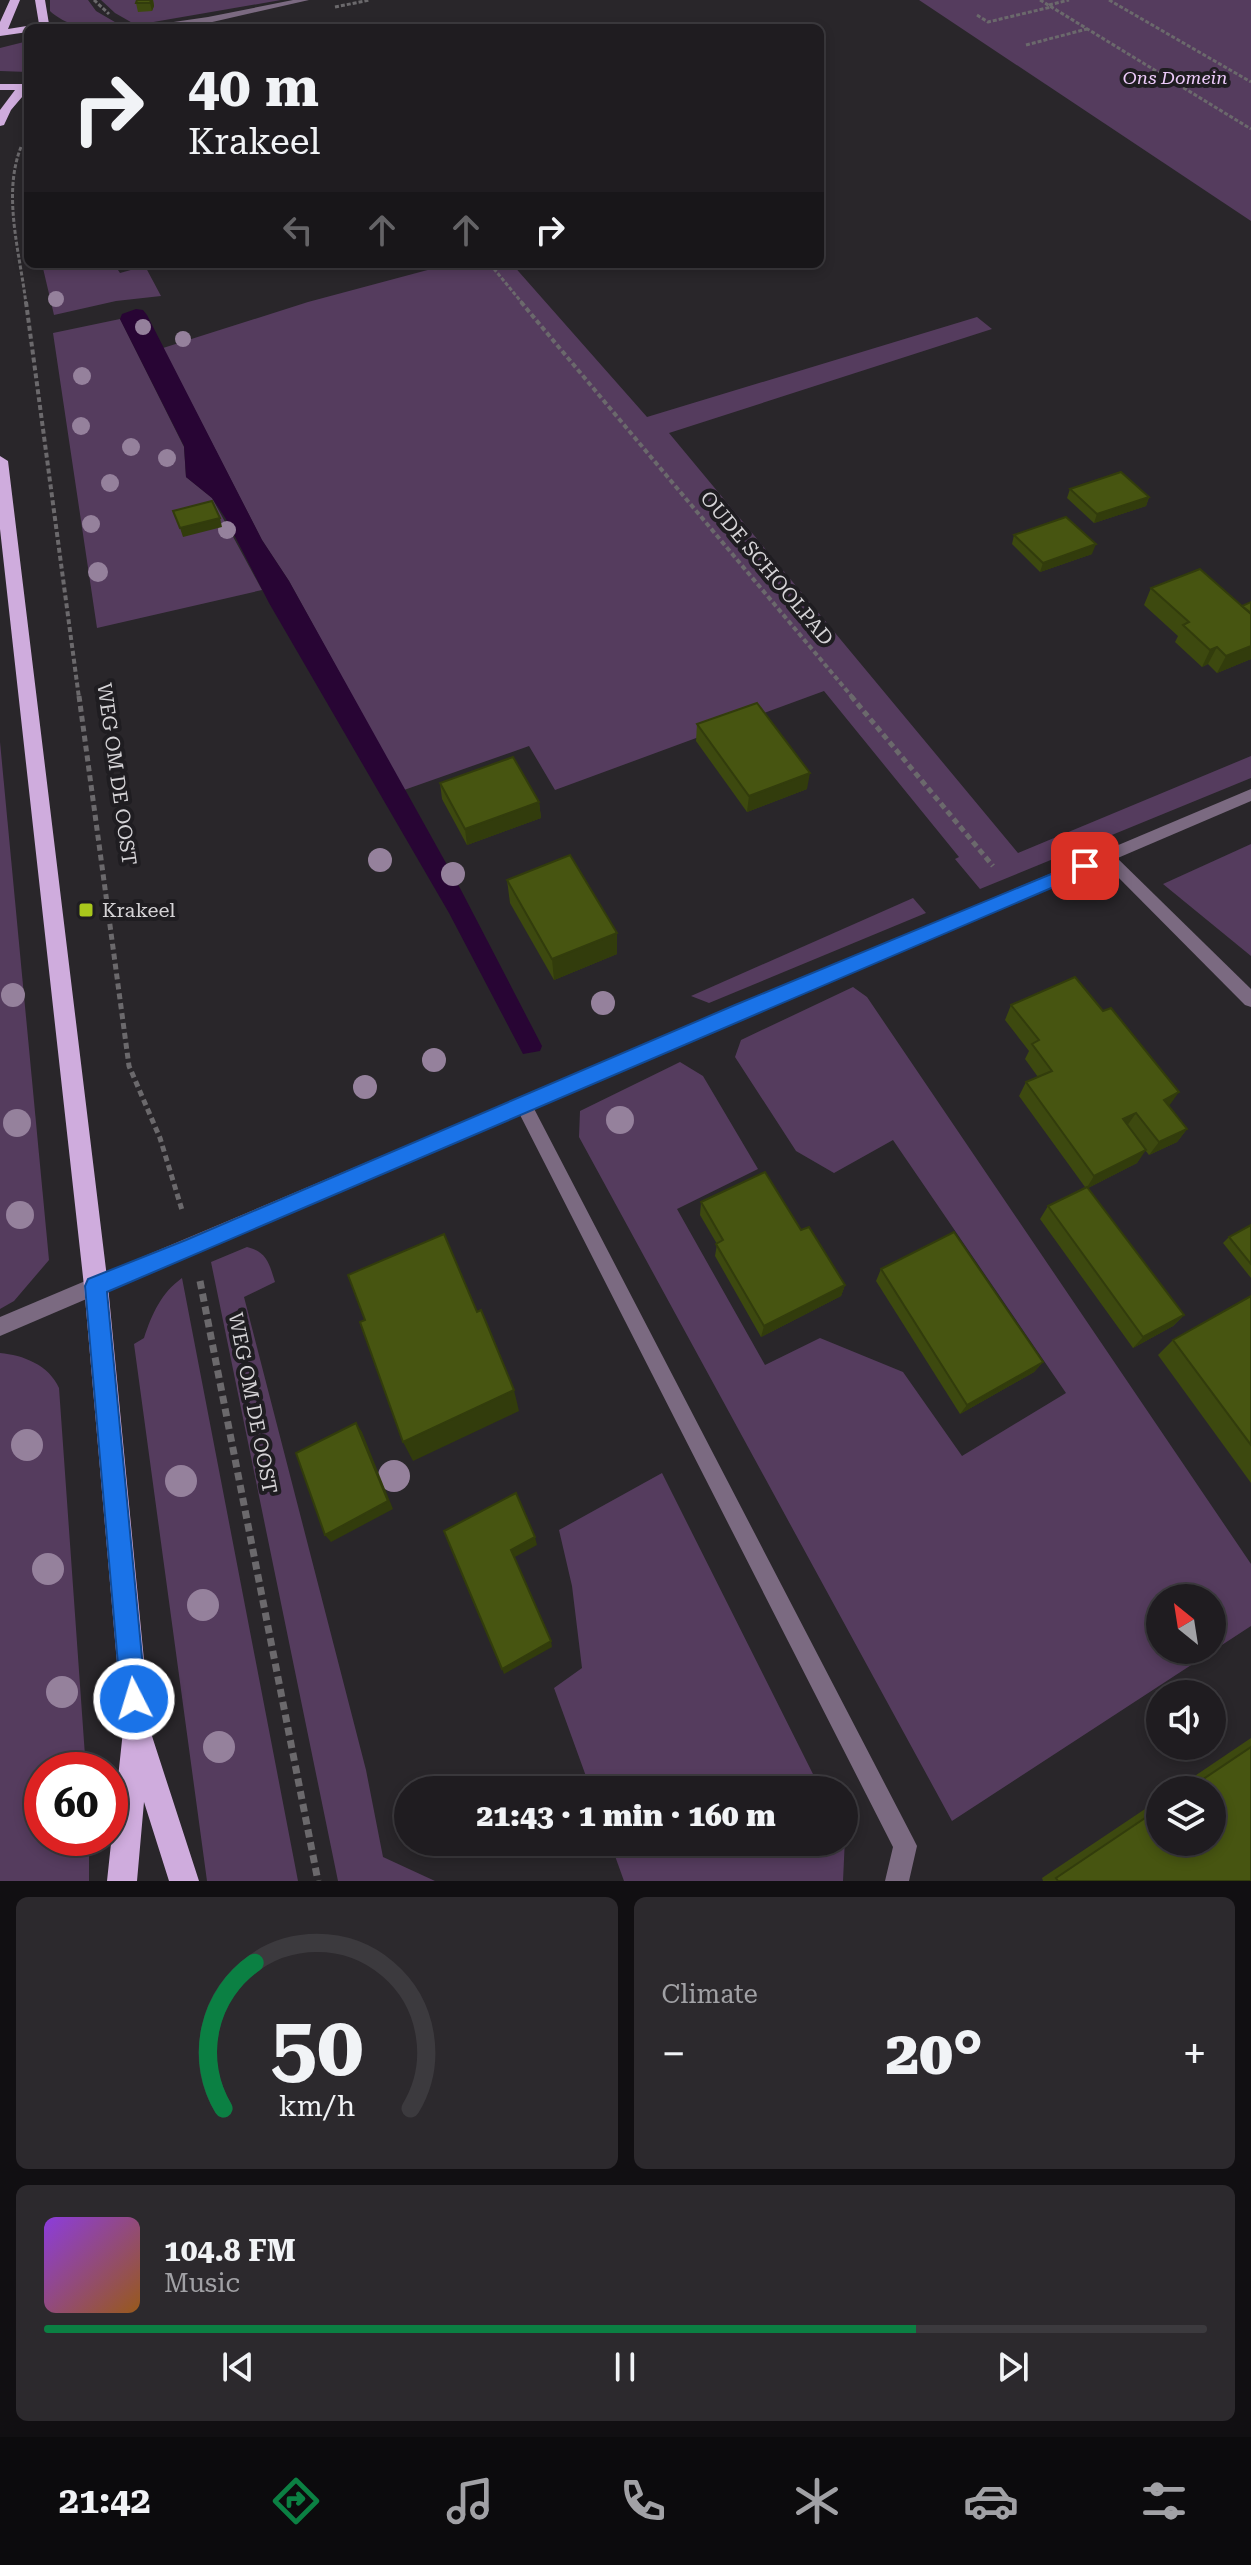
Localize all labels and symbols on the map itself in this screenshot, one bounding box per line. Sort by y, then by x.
park label: Ons Domein [1123,67,1227,88]
street label: OUDE SCHOOLPAD [695,486,839,650]
street label: WEG OM DE OOST [92,681,142,867]
pin [1051,832,1119,900]
place label: Krakeel [102,898,176,922]
marker: Krakeel [77,901,95,919]
street label: WEG OM DE OOST [224,1310,282,1496]
north arrow [1146,1584,1226,1664]
position arrow [92,1657,176,1741]
speed limit sign: 60 [24,1752,128,1856]

